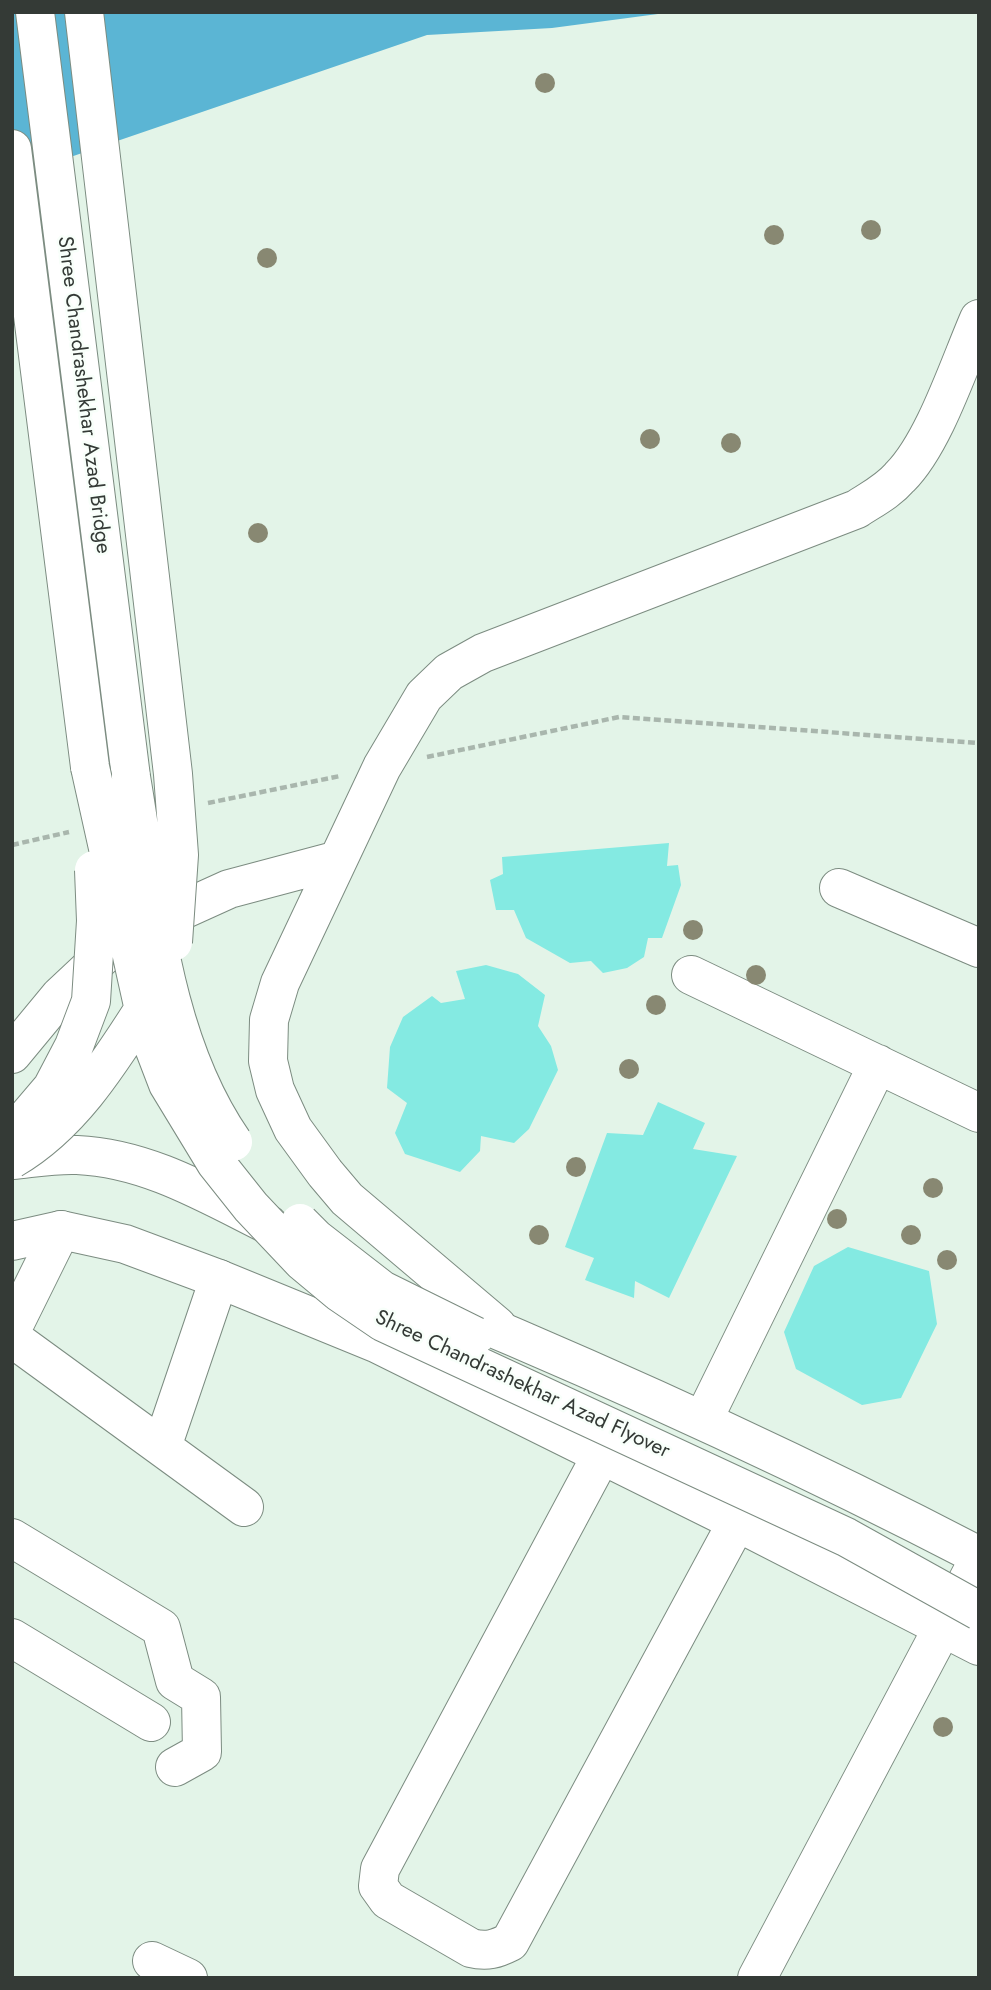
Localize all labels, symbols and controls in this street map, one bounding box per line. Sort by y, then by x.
street label: Shree Chandrashekhar Azad Bridge [51,235,115,555]
street label: Shree Chandrashekhar Azad Flyover [370,1305,674,1465]

